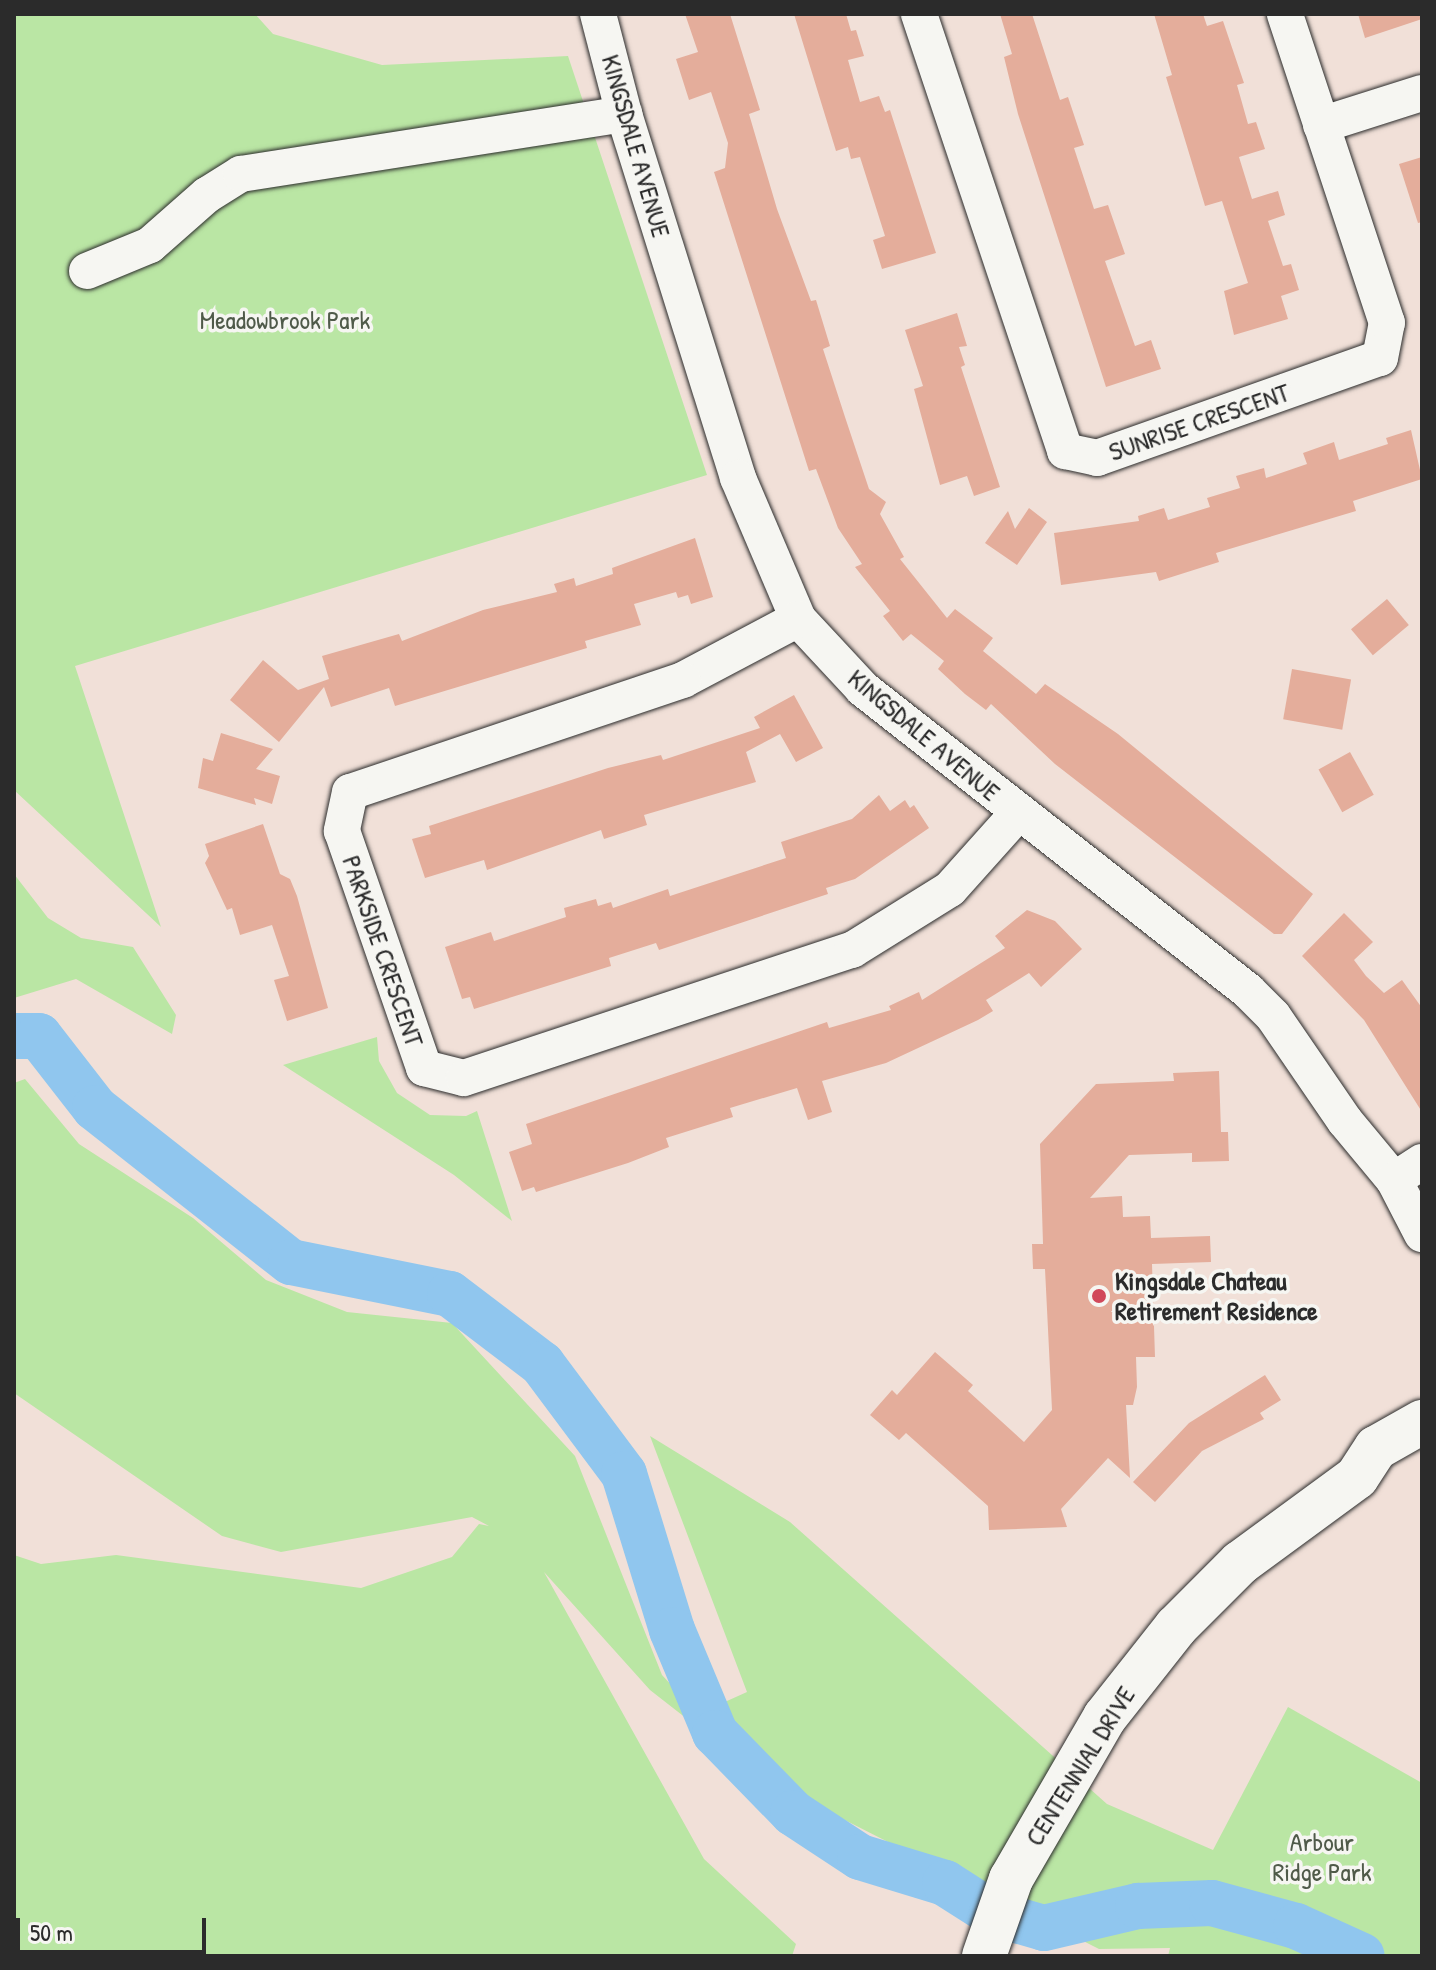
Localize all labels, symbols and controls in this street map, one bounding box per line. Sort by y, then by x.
street label: KINGSDALE AVENUE [595,51,677,241]
park label: Meadowbrook Park [200,304,370,336]
street label: SUNRISE CRESCENT [1105,377,1293,467]
street label: KINGSDALE AVENUE [842,662,1006,808]
street label: PARKSIDE CRESCENT [336,852,430,1050]
place label: Kingsdale Chateau Retirement Residence [1115,1265,1318,1326]
marker: Kingsdale Chateau Retirement Residence [1090,1287,1108,1305]
street label: CENTENNIAL DRIVE [1019,1681,1141,1851]
park label: Arbour Ridge Park [1272,1826,1372,1888]
scale bar [20,1902,210,1952]
text: 50 m [30,1916,73,1948]

